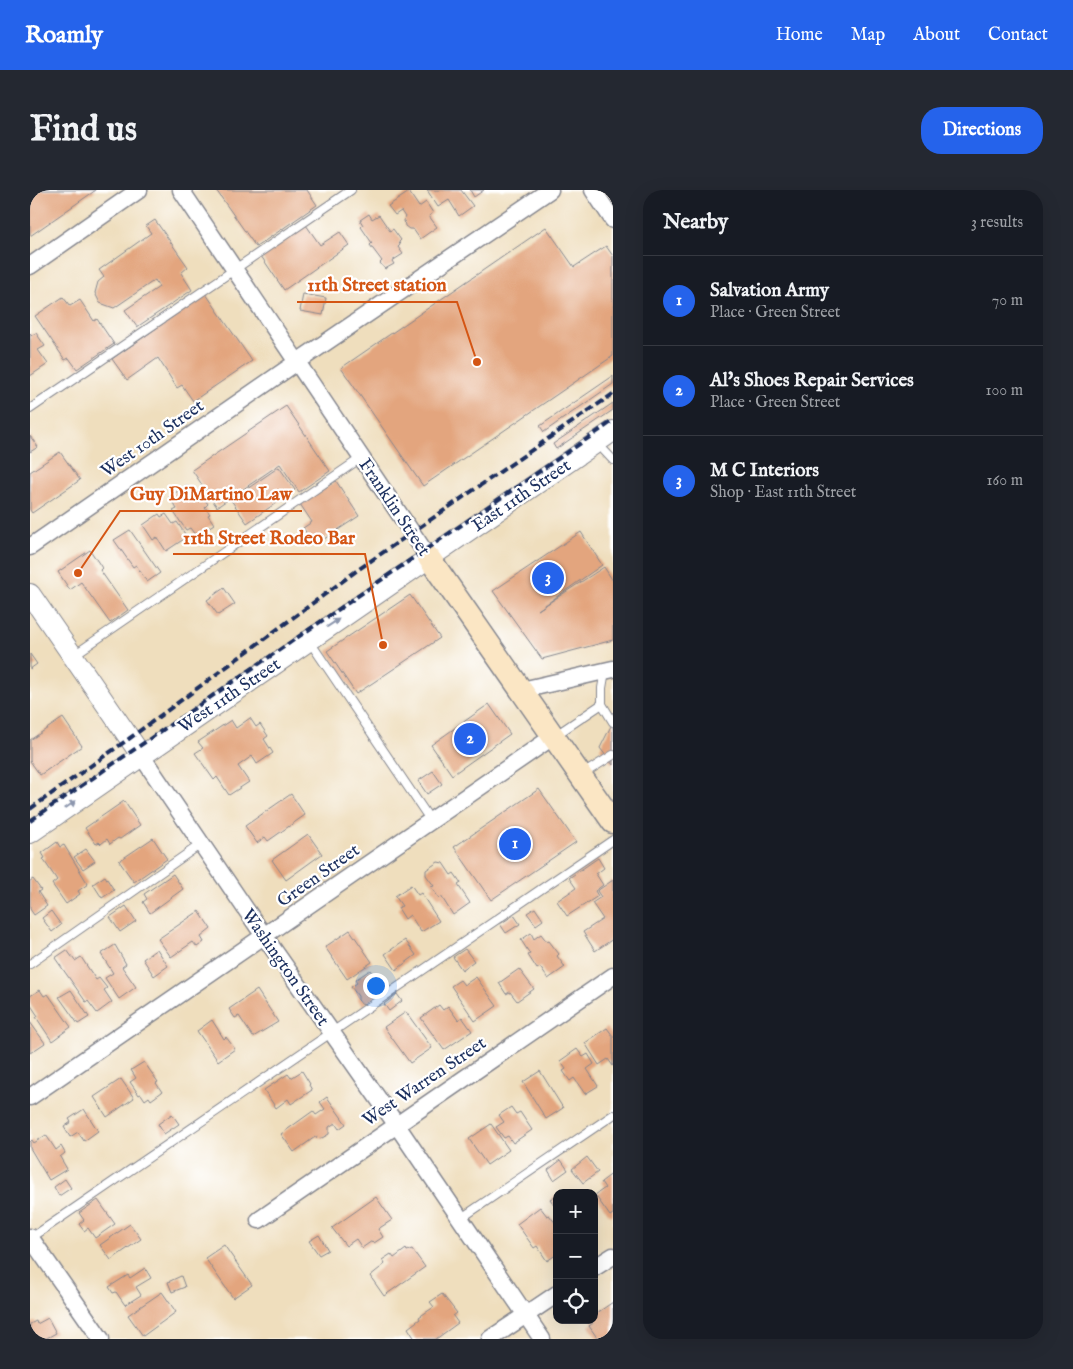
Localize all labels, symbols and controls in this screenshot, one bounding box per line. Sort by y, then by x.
text: Roamly [25,20,103,51]
text: Home [776,24,823,47]
text: Map [851,24,885,47]
text: About [913,24,960,47]
text: Contact [988,24,1048,47]
button: Directions [921,107,1043,154]
text: Find us [30,108,137,153]
text: Nearby [663,209,728,236]
text: 3 results [971,213,1023,233]
callout: 11th Street station [297,268,457,302]
text: 11th Street station [307,274,447,298]
text: Salvation Army [710,279,829,303]
text: 1 [676,291,682,311]
text: 70 m [992,291,1023,311]
text: Place · Green Street [710,303,840,323]
text: Al's Shoes Repair Services [710,369,914,393]
text: 2 [675,381,683,401]
text: 100 m [986,381,1023,401]
text: Place · Green Street [710,393,840,413]
street label: West 10th Street [97,395,209,483]
street label: Franklin Street [353,455,435,561]
street label: East 11th Street [468,455,576,538]
text: M C Interiors [710,459,819,483]
text: 3 [676,471,682,491]
text: 160 m [987,471,1023,491]
callout: Guy DiMartino Law [120,477,302,511]
text: Guy DiMartino Law [130,483,293,507]
text: Shop · East 11th Street [710,483,856,503]
callout: 11th Street Rodeo Bar [173,520,365,554]
text: 11th Street Rodeo Bar [183,527,356,551]
pin: 3 [532,559,564,597]
one-way arrow [327,618,340,628]
street label: West 11th Street [174,653,286,739]
pin: 2 [454,720,486,758]
one-way arrow [63,800,77,810]
pin: 1 [499,825,531,863]
street label: Green Street [273,839,365,913]
street label: Washington Street [236,905,334,1031]
your location [363,973,389,999]
street label: West Warren Street [359,1032,491,1132]
map controls [553,1189,598,1324]
button: + [553,1189,598,1234]
button: − [553,1234,598,1279]
button: locate [553,1279,598,1324]

